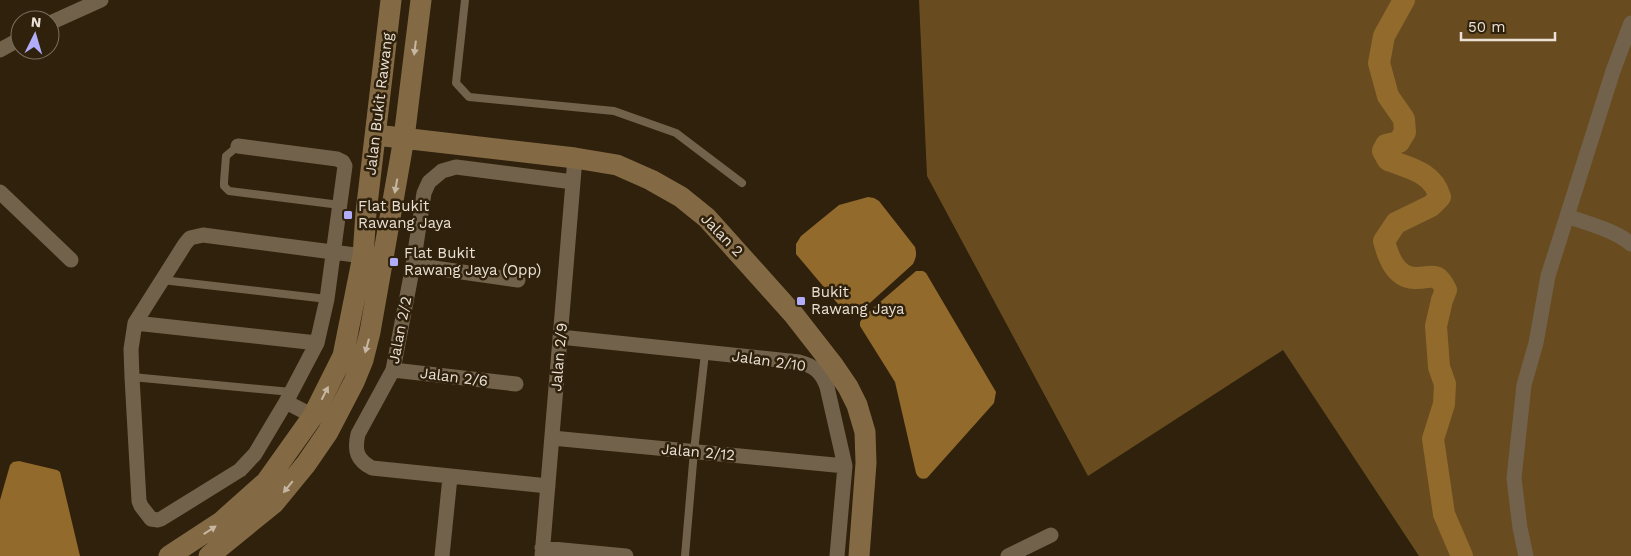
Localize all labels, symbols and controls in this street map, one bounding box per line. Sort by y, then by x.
north arrow [10,10,60,60]
scale bar [1461,10,1555,42]
text: N [30,14,42,30]
text: 50 m [1468,18,1505,36]
street label: Jalan Bukit Rawang [361,32,397,176]
one-way arrow [411,41,419,57]
one-way arrow [391,178,399,194]
place label: Flat Bukit Rawang Jaya [358,197,452,232]
marker: Flat Bukit Rawang Jaya [342,209,354,221]
street label: Jalan 2 [697,210,747,260]
place label: Flat Bukit Rawang Jaya (Opp) [404,244,541,279]
marker: Flat Bukit Rawang Jaya (Opp) [388,256,400,268]
place label: Bukit Rawang Jaya [811,283,905,318]
street label: Jalan 2/2 [385,295,415,365]
marker: Bukit Rawang Jaya [795,295,807,307]
street label: Jalan 2/9 [547,322,571,392]
one-way arrow [362,338,370,353]
street label: Jalan 2/10 [731,347,807,375]
street label: Jalan 2/6 [419,364,489,390]
one-way arrow [321,386,329,400]
street label: Jalan 2/12 [660,440,736,464]
one-way arrow [282,480,293,493]
one-way arrow [204,525,217,534]

